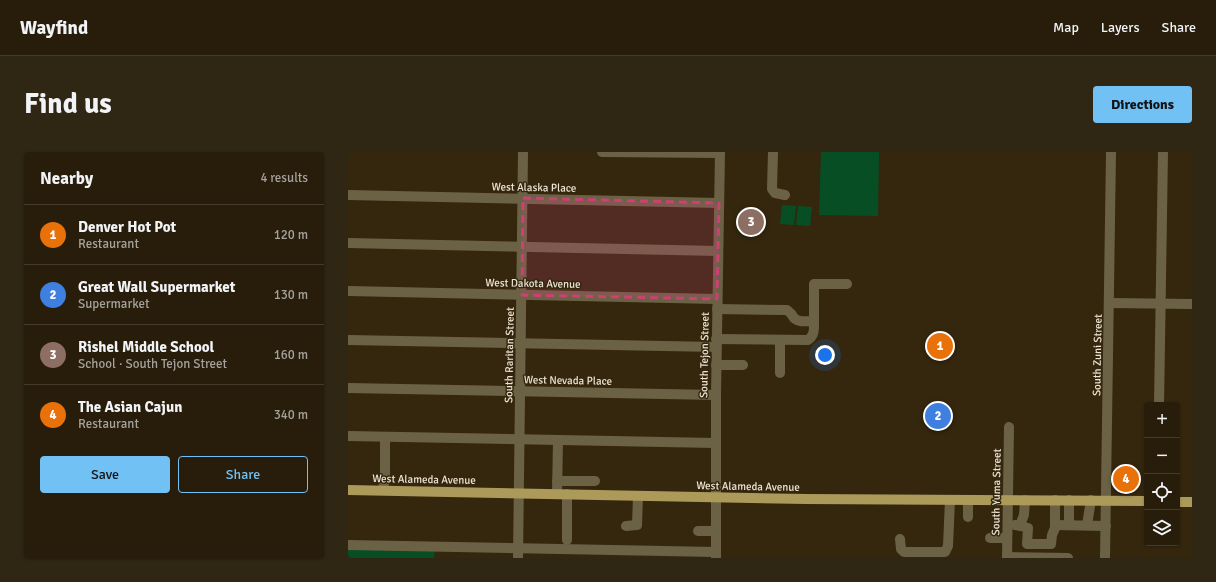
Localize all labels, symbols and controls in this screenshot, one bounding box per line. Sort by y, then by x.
text: Wayfind [20,16,88,40]
text: Map [1053,19,1079,36]
text: Layers [1101,19,1140,36]
text: Share [1162,19,1196,36]
button: Directions [1093,86,1192,123]
text: Find us [24,87,112,121]
text: Nearby [40,168,93,189]
text: 4 results [260,170,308,186]
street label: West Alaska Place [491,180,577,195]
pin: 3 [738,207,764,237]
text: Denver Hot Pot [78,218,176,236]
text: 1 [49,227,57,243]
text: 120 m [274,227,308,243]
text: Restaurant [78,236,139,252]
street label: West Dakota Avenue [485,276,581,291]
text: Great Wall Supermarket [78,278,235,296]
text: 2 [49,287,57,303]
text: 130 m [274,287,308,303]
text: Supermarket [78,296,150,312]
street label: South Raritan Street [502,307,517,403]
street label: South Tejon Street [697,312,712,398]
street label: South Zuni Street [1090,314,1105,396]
pin: 1 [927,331,953,361]
text: Rishel Middle School [78,338,214,356]
your location [815,345,835,365]
text: 3 [49,347,57,363]
text: 160 m [274,347,308,363]
text: School · South Tejon Street [78,356,227,372]
street label: West Nevada Place [524,373,612,388]
text: The Asian Cajun [78,398,182,416]
pin: 2 [925,401,951,431]
map controls [1144,402,1180,546]
button: + [1144,402,1180,438]
text: 4 [49,407,57,423]
text: 340 m [274,407,308,423]
text: Restaurant [78,416,139,432]
button: − [1144,438,1180,474]
street label: South Yuma Street [989,448,1004,535]
button: Save [40,456,170,493]
button: Share [178,456,308,493]
pin: 4 [1113,464,1139,494]
street label: West Alameda Avenue [372,472,476,487]
button: locate [1144,474,1180,510]
street label: West Alameda Avenue [696,479,800,494]
button: layers [1144,510,1180,546]

